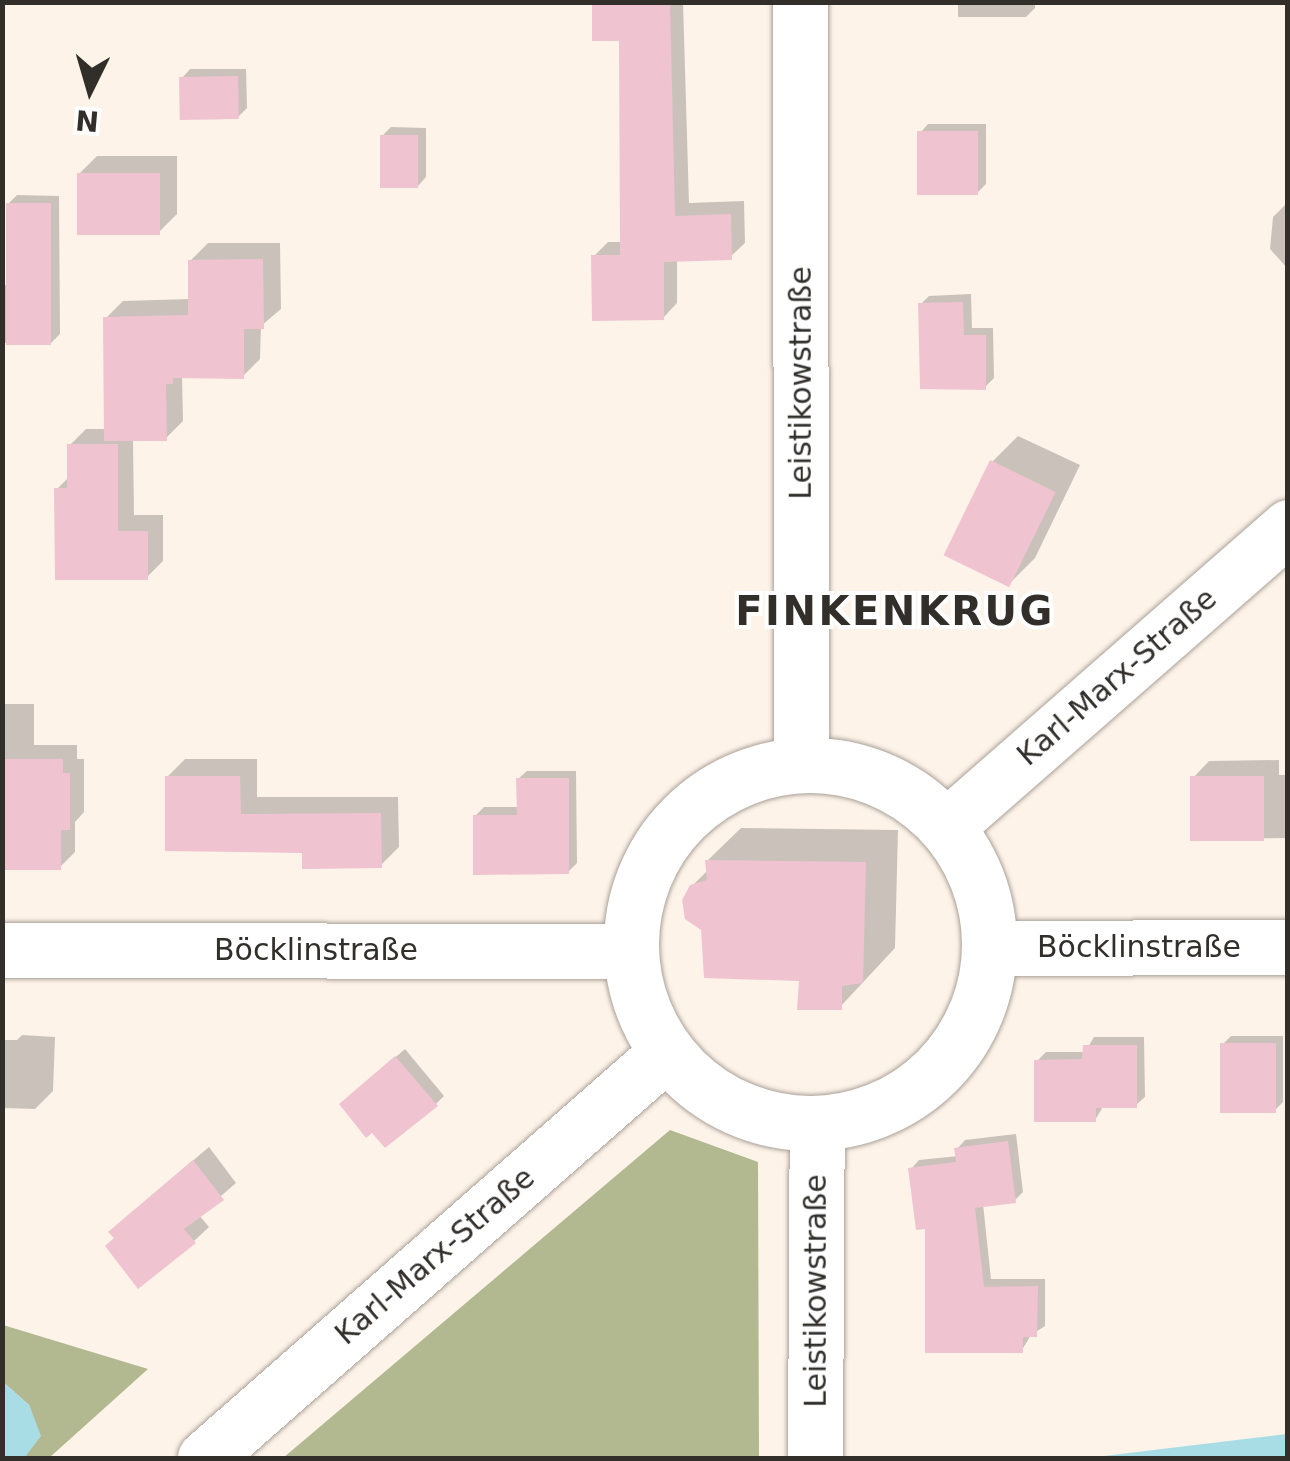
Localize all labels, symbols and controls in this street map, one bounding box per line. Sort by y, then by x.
north arrow [40,40,140,140]
text: N [74,103,100,138]
street label: Leistikowstraße [783,266,819,500]
street label: Karl-Marx-Straße [1010,581,1224,773]
district label: FINKENKRUG [735,587,1055,635]
street label: Böcklinstraße [1037,929,1241,965]
street label: Böcklinstraße [214,932,418,968]
street label: Karl-Marx-Straße [328,1160,542,1352]
street label: Leistikowstraße [798,1174,834,1408]

